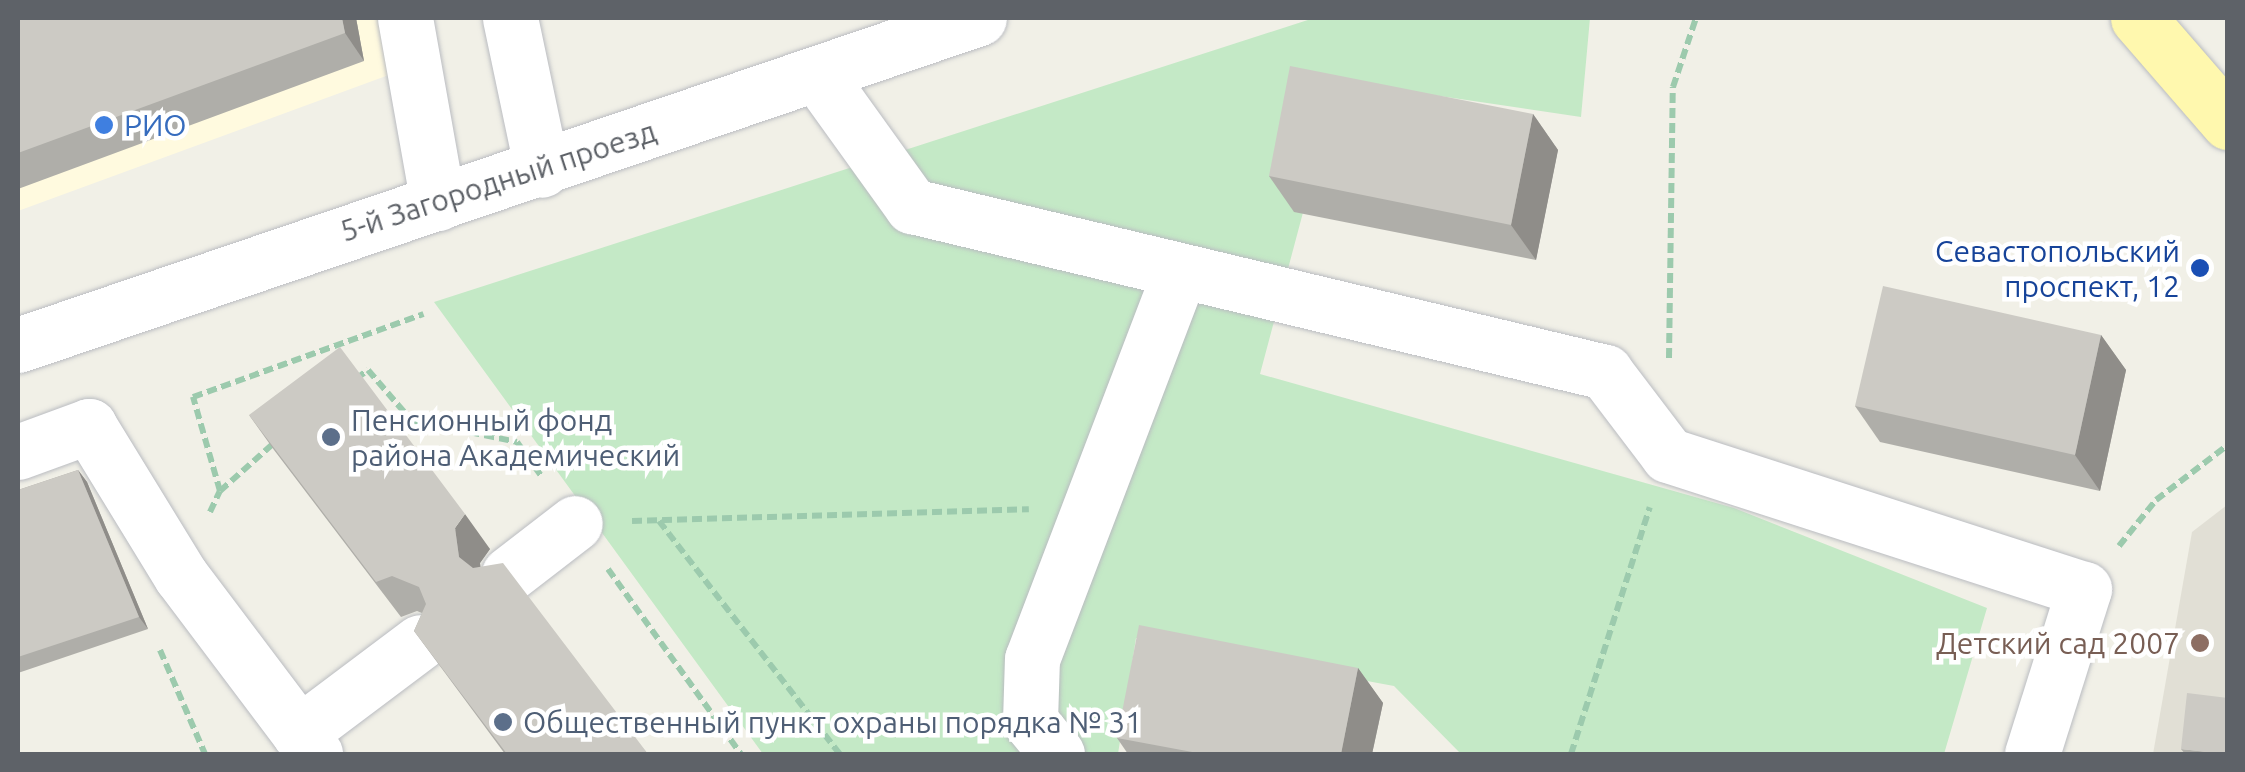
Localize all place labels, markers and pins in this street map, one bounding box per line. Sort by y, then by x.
place label: РИО [124,107,187,143]
marker: РИО [93,114,115,136]
place label: Севастопольский проспект, 12 [1935,233,2180,304]
marker: Севастопольский проспект, 12 [2189,257,2211,279]
place label: Пенсионный фонд района Академический [351,402,680,472]
marker: Пенсионный фонд района Академический [320,426,342,448]
place label: Детский сад 2007 [1936,625,2180,661]
marker: Детский сад 2007 [2189,632,2211,654]
place label: Общественный пункт охраны порядка № 31 [523,704,1142,740]
marker: Общественный пункт охраны порядка № 31 [492,711,514,733]

